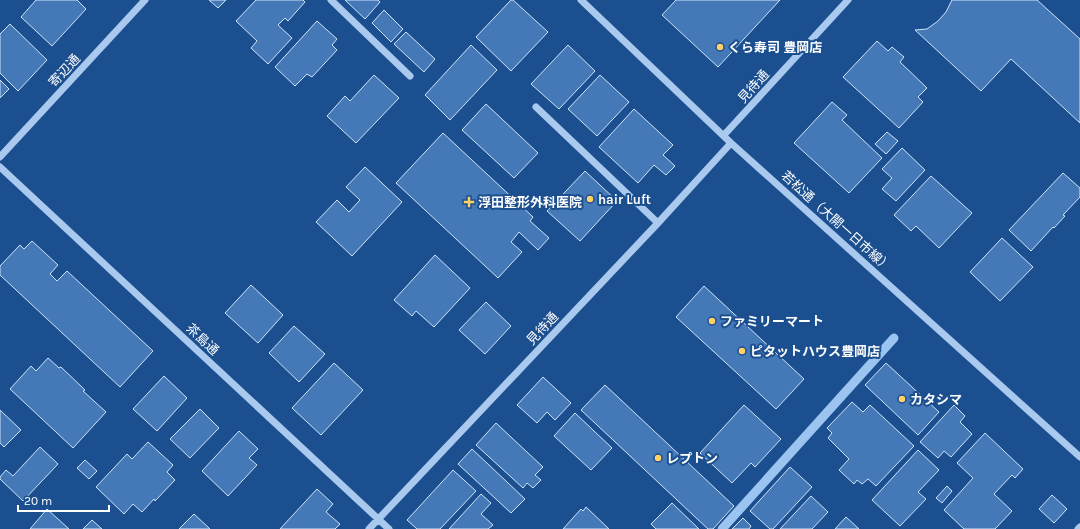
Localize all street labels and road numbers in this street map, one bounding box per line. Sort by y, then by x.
street label: 寄辺通 [46,51,83,90]
street label: 見待通 [735,67,772,106]
street label: 若松通（大開一日市線） [779,168,895,275]
street label: 見待通 [524,309,561,348]
street label: 茶島通 [183,321,222,358]

